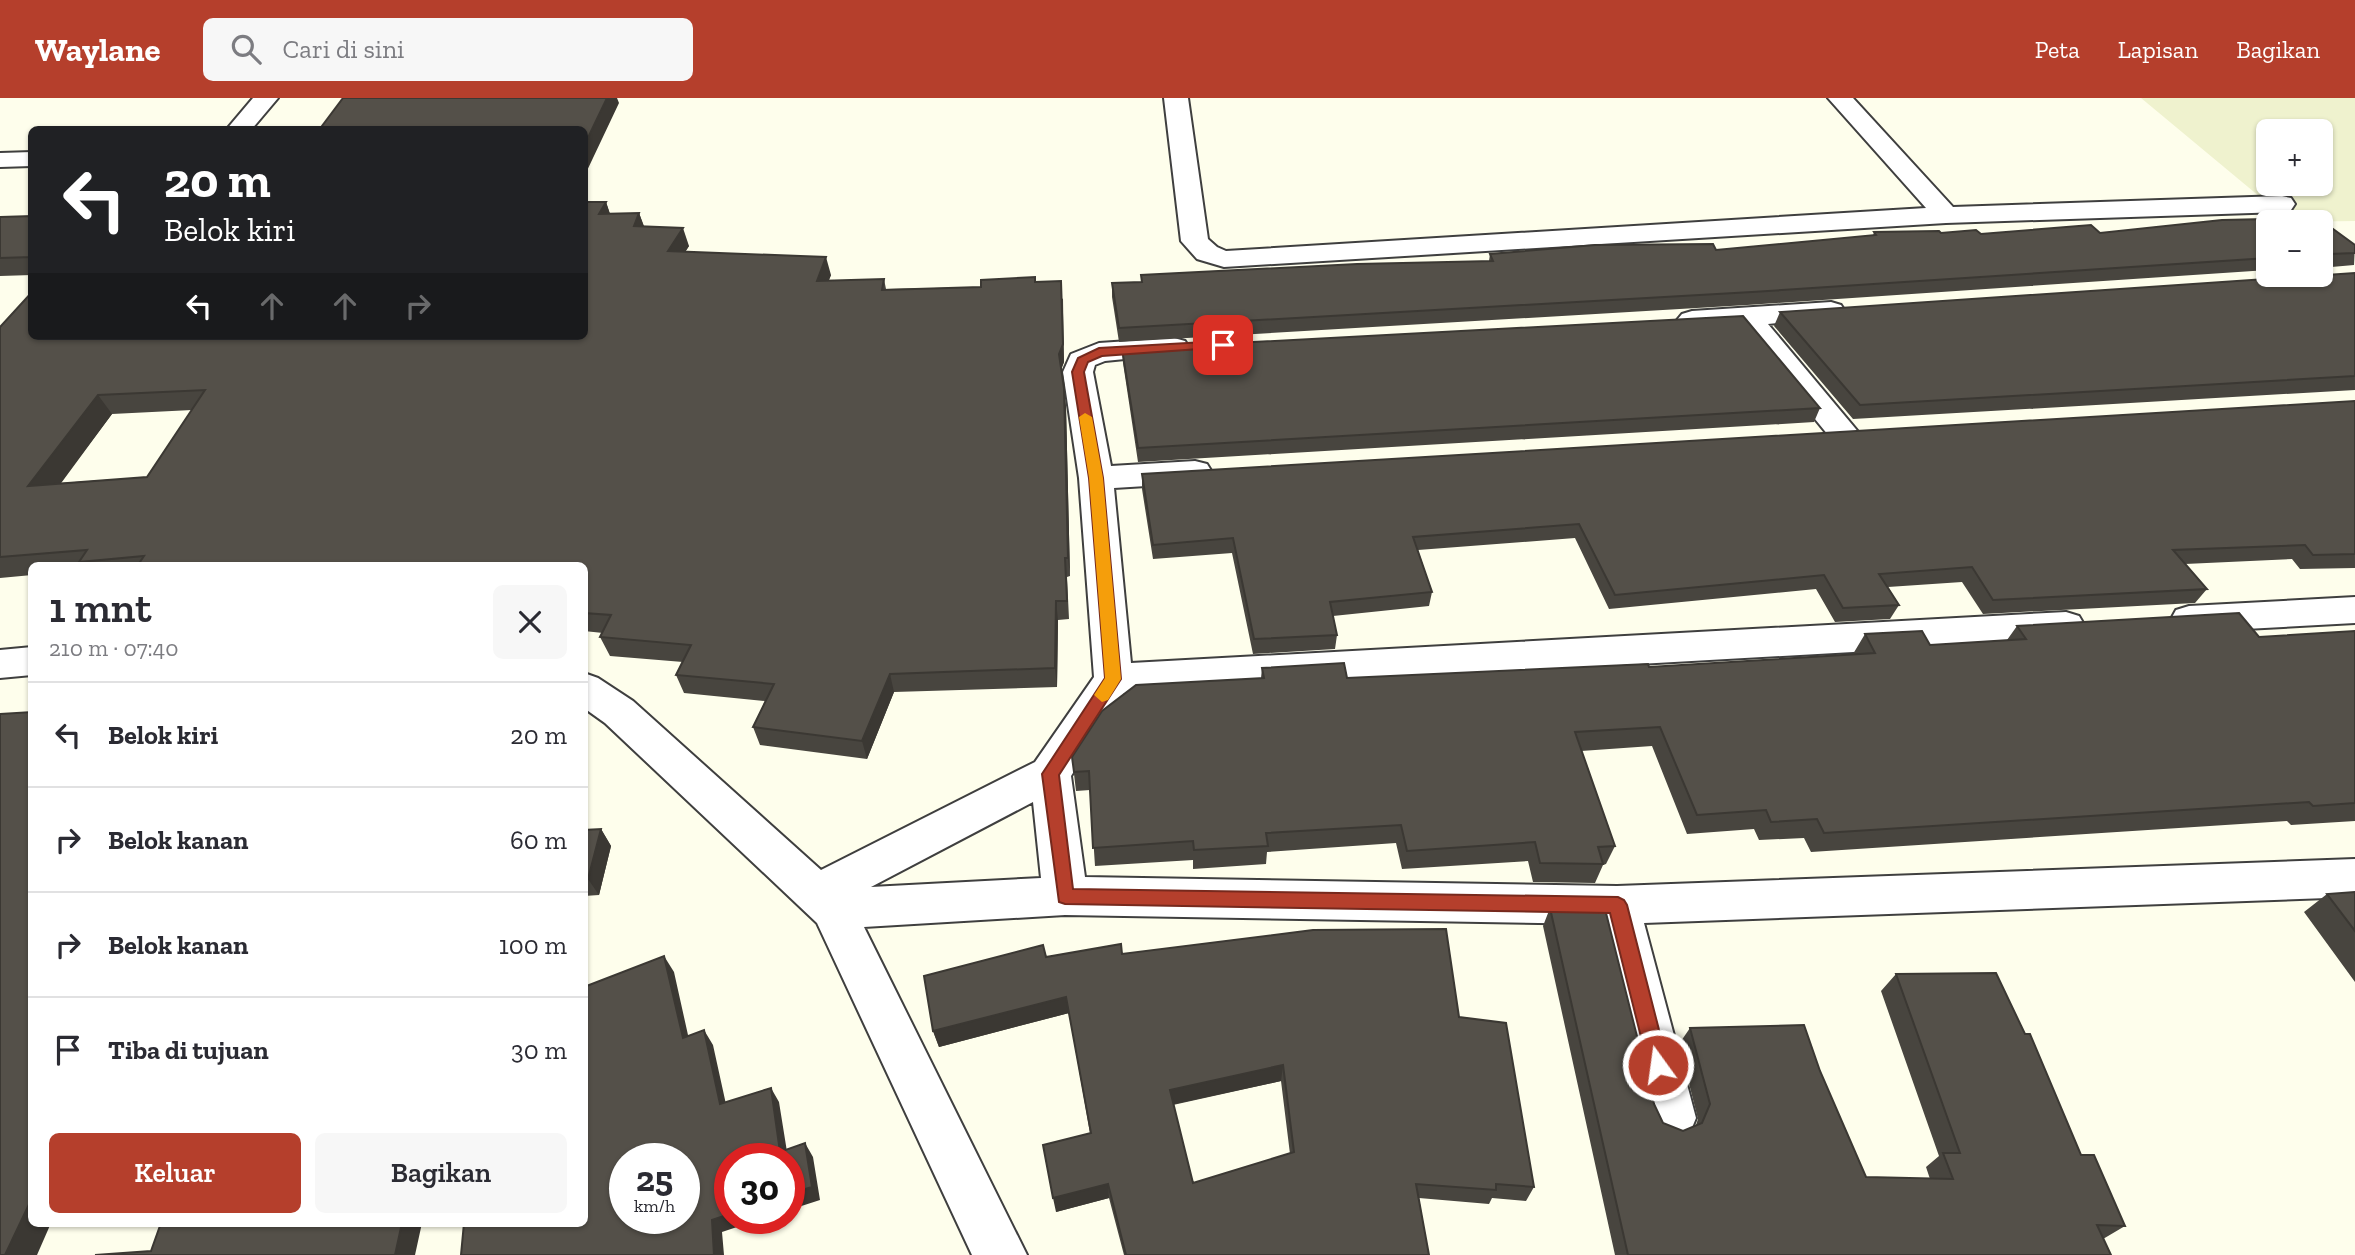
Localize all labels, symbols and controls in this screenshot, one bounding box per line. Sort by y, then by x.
search box [203,18,693,81]
text: Waylane [35,30,161,69]
icon: search [227,30,265,68]
text: Cari di sini [283,33,404,65]
text: Peta [2035,35,2080,64]
text: Lapisan [2118,35,2198,64]
text: Bagikan [2236,35,2320,64]
map controls [2256,119,2333,287]
button: + [2256,119,2333,196]
text: 20 m [164,151,271,210]
icon: left [49,154,140,245]
button: − [2256,210,2333,287]
text: Belok kiri [164,211,295,249]
icon: left [180,287,218,325]
icon: ahead [253,287,291,325]
icon: ahead [326,287,364,325]
icon: right [399,287,437,325]
pin [1193,315,1253,375]
icon: arrive [1204,326,1242,364]
text: 1 mnt [49,582,152,633]
button: close [493,585,567,659]
text: 210 m · 07:40 [49,634,178,662]
icon: left [49,716,87,754]
text: Belok kiri [108,719,218,751]
text: 20 m [510,719,567,751]
icon: right [49,821,87,859]
text: Belok kanan [108,824,249,856]
text: 60 m [510,824,567,856]
icon: right [49,926,87,964]
text: Belok kanan [108,929,249,961]
text: 100 m [499,929,567,961]
position arrow [1621,1028,1695,1102]
icon: arrive [49,1031,87,1069]
text: Tiba di tujuan [108,1034,269,1066]
text: 30 m [511,1034,567,1066]
button: Keluar [49,1133,301,1213]
button: Bagikan [315,1133,567,1213]
speed limit sign: 30 [714,1143,805,1234]
text: 25 [636,1158,673,1200]
text: km/h [634,1195,675,1217]

